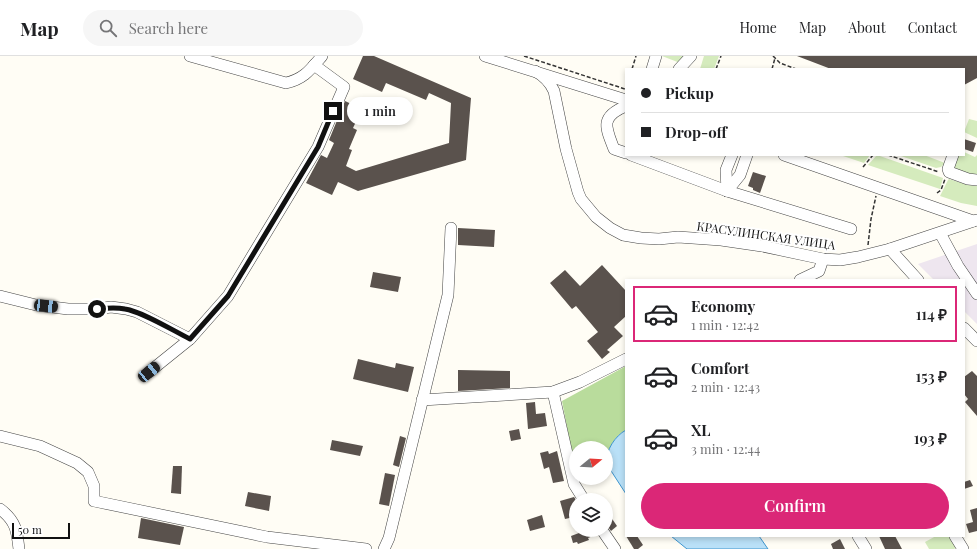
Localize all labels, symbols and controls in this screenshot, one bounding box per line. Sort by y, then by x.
search box [83,10,363,46]
text: Map [20,15,59,41]
icon: search [97,17,119,39]
text: Search here [129,18,208,38]
text: Home [739,18,777,37]
text: Map [799,18,826,37]
text: About [848,18,886,37]
text: Contact [908,18,957,37]
text: Pickup [665,83,714,103]
callout: 1 min [347,97,413,125]
route end [324,102,342,120]
text: 1 min [364,102,396,119]
text: Drop-off [665,122,727,142]
street label: КРАСУЛИНСКАЯ УЛИЦА [696,217,837,253]
icon: car [643,296,679,332]
text: Economy [691,296,755,316]
car [33,299,59,313]
route start [88,300,106,318]
text: 114 ₽ [916,304,947,324]
text: 1 min · 12:42 [691,316,759,333]
icon: car [643,358,679,394]
text: Comfort [691,358,749,378]
car [136,360,162,384]
text: 153 ₽ [915,366,947,386]
text: 2 min · 12:43 [691,378,760,395]
icon: car [643,420,679,456]
text: XL [691,420,711,440]
text: 193 ₽ [914,428,947,448]
text: 3 min · 12:44 [691,440,760,457]
north arrow [569,441,613,485]
map controls [569,441,613,537]
button: Confirm [641,483,949,529]
button: layers [569,493,613,537]
scale bar [12,521,70,540]
text: 50 m [18,522,42,537]

